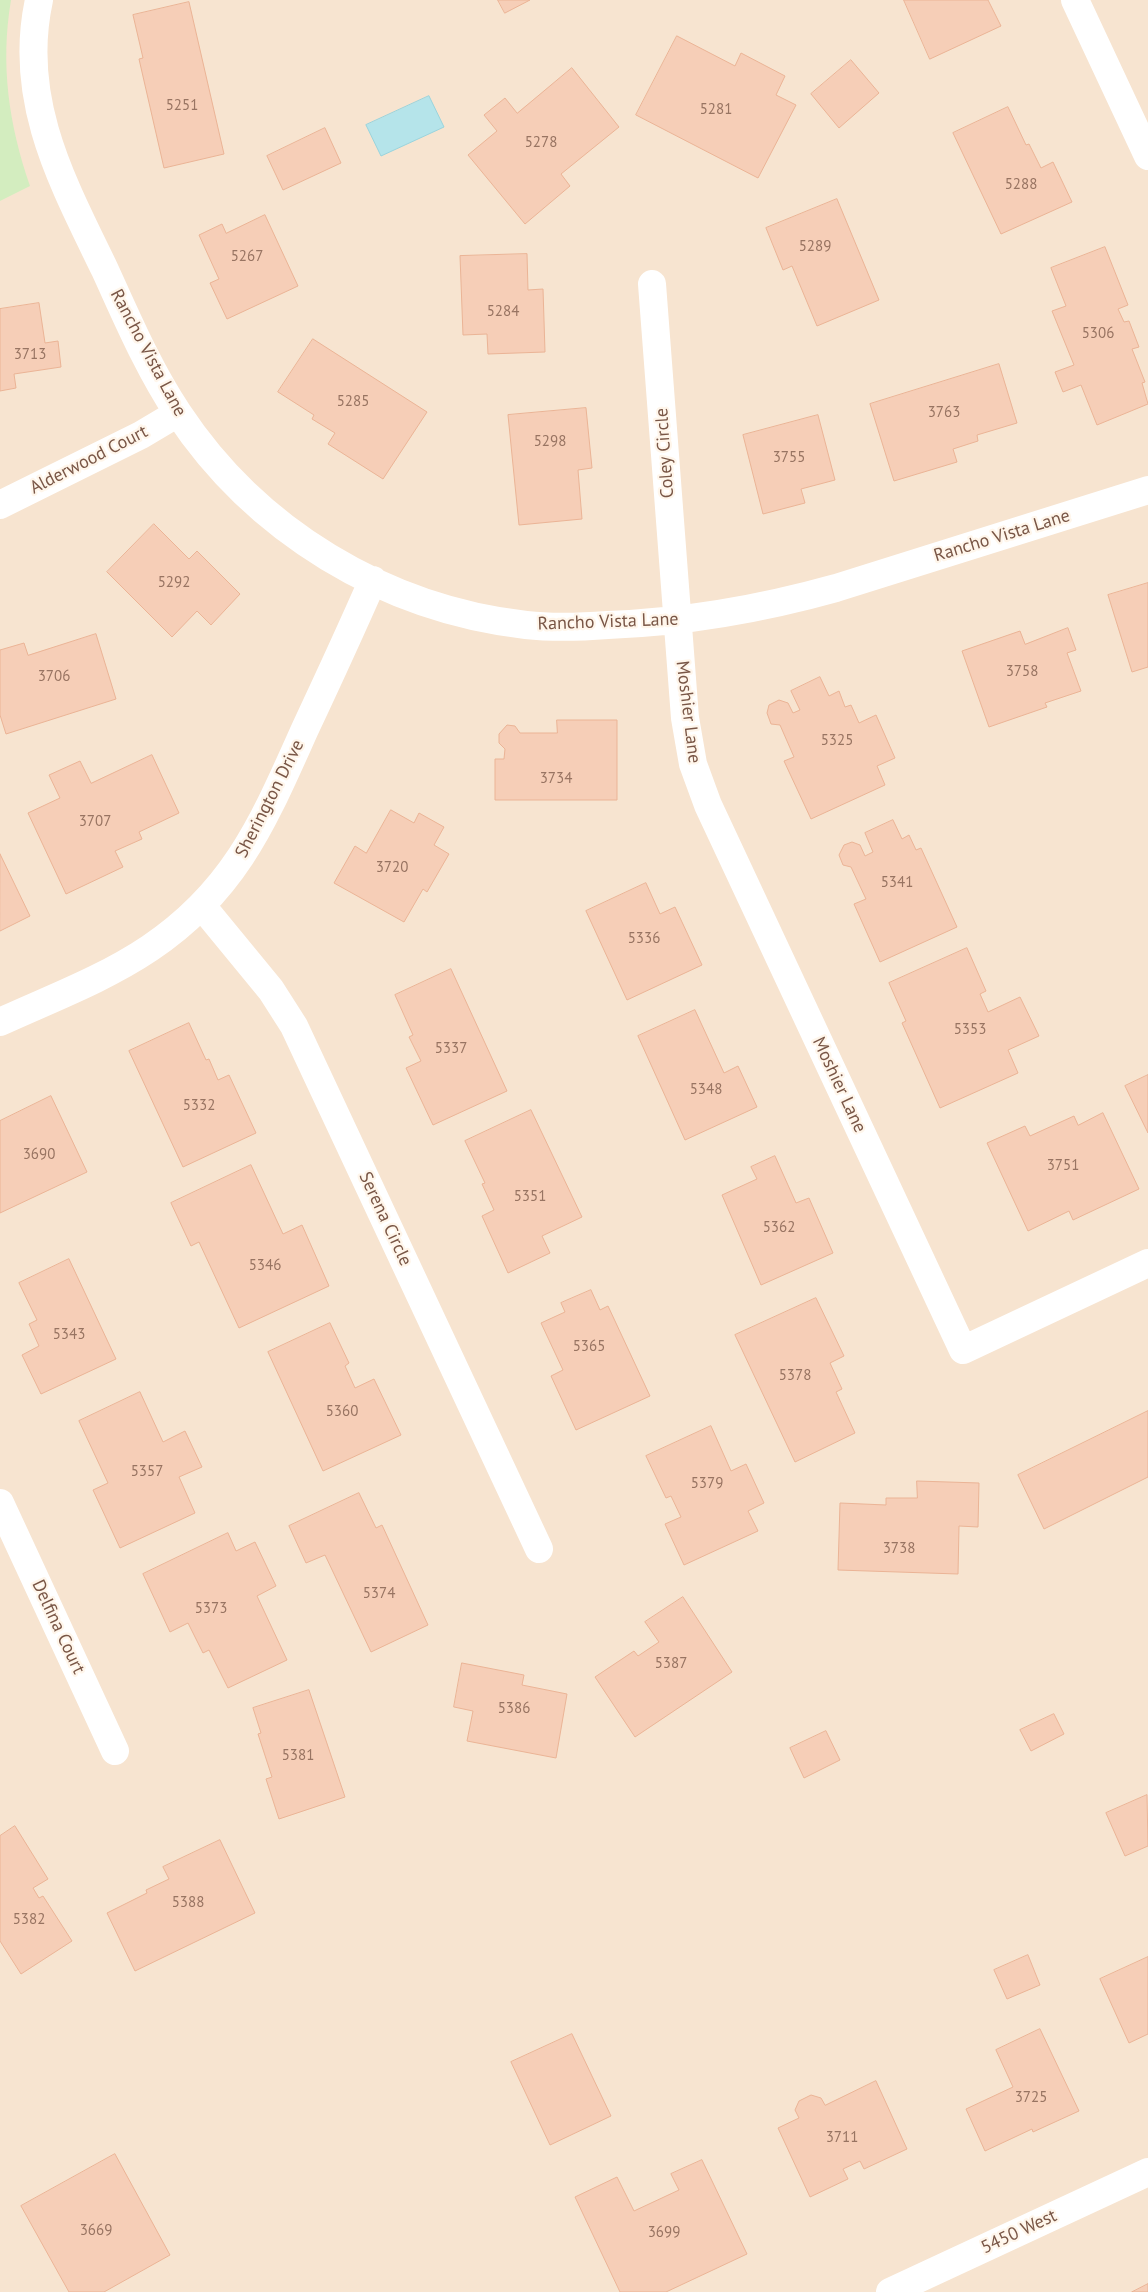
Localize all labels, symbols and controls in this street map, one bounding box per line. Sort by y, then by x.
house number: 5251 [166,97,198,115]
house number: 5281 [700,101,732,119]
house number: 5278 [525,134,557,152]
house number: 5288 [1005,176,1037,194]
house number: 5289 [799,238,831,256]
house number: 5267 [231,248,263,266]
street label: Rancho Vista Lane [105,286,191,420]
house number: 5284 [487,303,519,321]
house number: 5306 [1082,325,1114,343]
house number: 3713 [14,346,46,364]
house number: 5285 [337,393,369,411]
house number: 3763 [928,404,960,422]
street label: Coley Circle [651,407,679,499]
street label: Alderwood Court [26,421,152,499]
house number: 5298 [534,433,566,451]
house number: 3755 [773,449,805,467]
street label: Rancho Vista Lane [931,505,1073,567]
house number: 5292 [158,574,190,592]
street label: Rancho Vista Lane [537,609,679,635]
street label: Moshier Lane [671,660,705,764]
house number: 3758 [1006,663,1038,681]
house number: 3706 [38,668,70,686]
house number: 5325 [821,732,853,750]
street label: Sherington Drive [231,736,309,862]
house number: 3734 [540,770,572,788]
house number: 3707 [79,813,111,831]
house number: 3720 [376,859,408,877]
house number: 5341 [881,874,913,892]
house number: 5336 [628,930,660,948]
house number: 5353 [954,1021,986,1039]
street label: Moshier Lane [807,1034,871,1136]
house number: 5337 [435,1040,467,1058]
house number: 5348 [690,1081,722,1099]
house number: 5332 [183,1097,215,1115]
house number: 3690 [23,1146,55,1164]
house number: 3751 [1047,1157,1079,1175]
street label: Serena Circle [354,1169,416,1269]
house number: 5351 [514,1188,546,1206]
house number: 5362 [763,1219,795,1237]
house number: 5346 [249,1257,281,1275]
house number: 5343 [53,1326,85,1344]
house number: 5365 [573,1338,605,1356]
house number: 5378 [779,1367,811,1385]
house number: 5360 [326,1403,358,1421]
house number: 5357 [131,1463,163,1481]
house number: 5379 [691,1475,723,1493]
house number: 3738 [883,1540,915,1558]
street label: Delfina Court [27,1577,89,1677]
house number: 5374 [363,1585,395,1603]
house number: 5373 [195,1600,227,1618]
house number: 5387 [655,1655,687,1673]
house number: 5386 [498,1700,530,1718]
house number: 5381 [282,1747,314,1765]
house number: 5388 [172,1894,204,1912]
house number: 5382 [13,1911,45,1929]
house number: 3725 [1015,2089,1047,2107]
house number: 3711 [826,2129,858,2147]
street label: 5450 West [978,2205,1060,2259]
house number: 3669 [80,2222,112,2240]
house number: 3699 [648,2224,680,2242]

